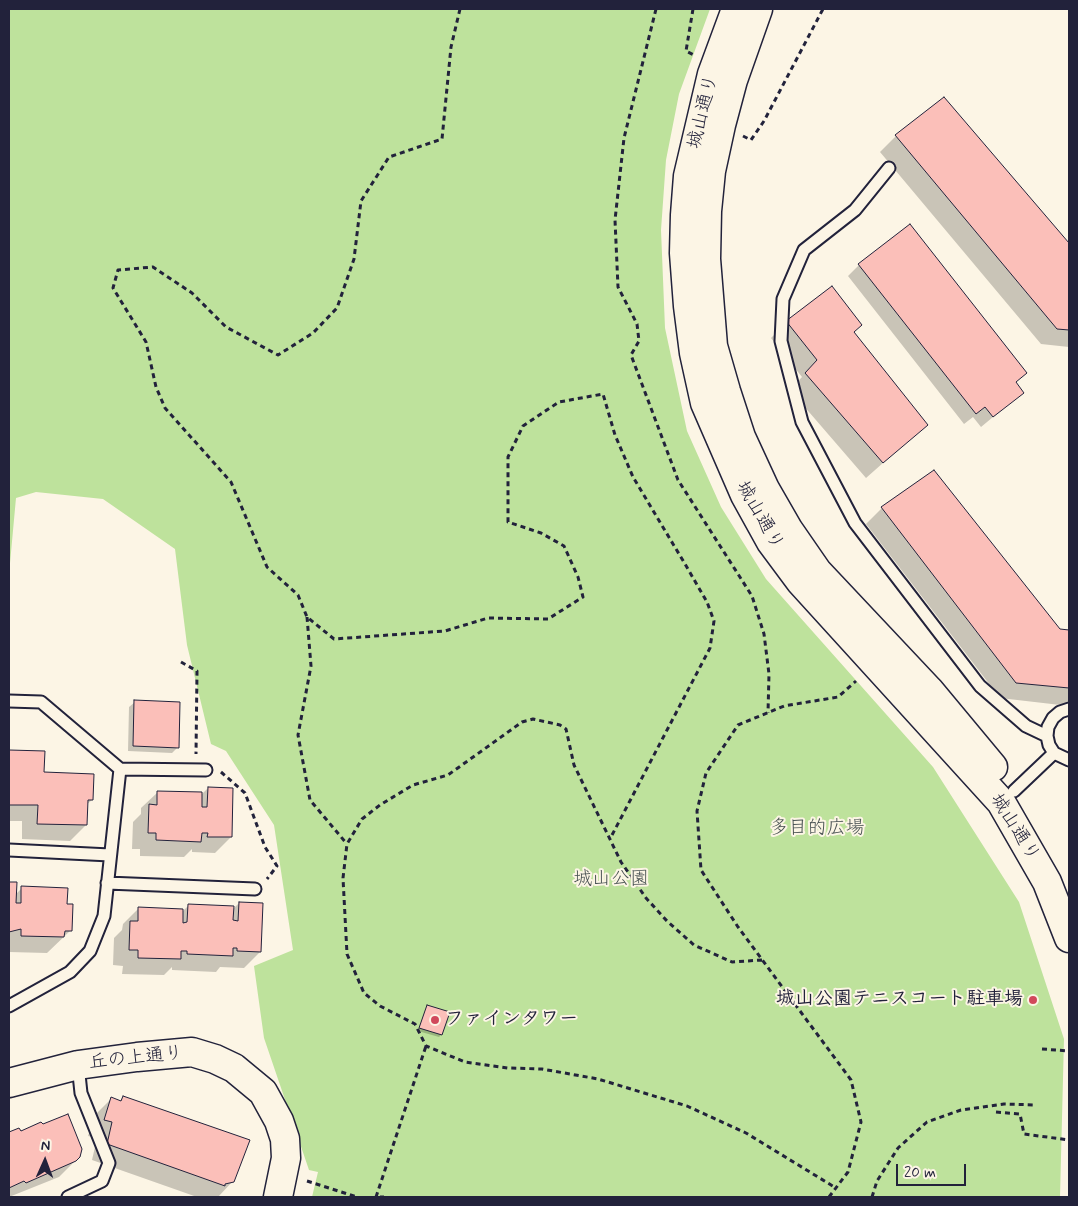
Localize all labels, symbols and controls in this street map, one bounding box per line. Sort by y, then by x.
street label: 城山通り [684,72,724,152]
street label: 城山通り [730,477,788,555]
street label: 城山通り [984,790,1044,866]
park label: 多目的広場 [770,818,864,840]
park label: 城山公園 [573,869,649,891]
place label: 城山公園テニスコート駐車場 [776,989,1023,1011]
marker: 城山公園テニスコート駐車場 [1027,994,1039,1006]
place label: ファインタワー [445,1009,578,1031]
marker: ファインタワー [429,1014,441,1026]
street label: 丘の上通り [88,1043,184,1075]
north arrow [20,1136,70,1186]
text: N [41,1137,50,1155]
scale bar [898,1154,968,1186]
text: 20 m [904,1163,936,1183]

